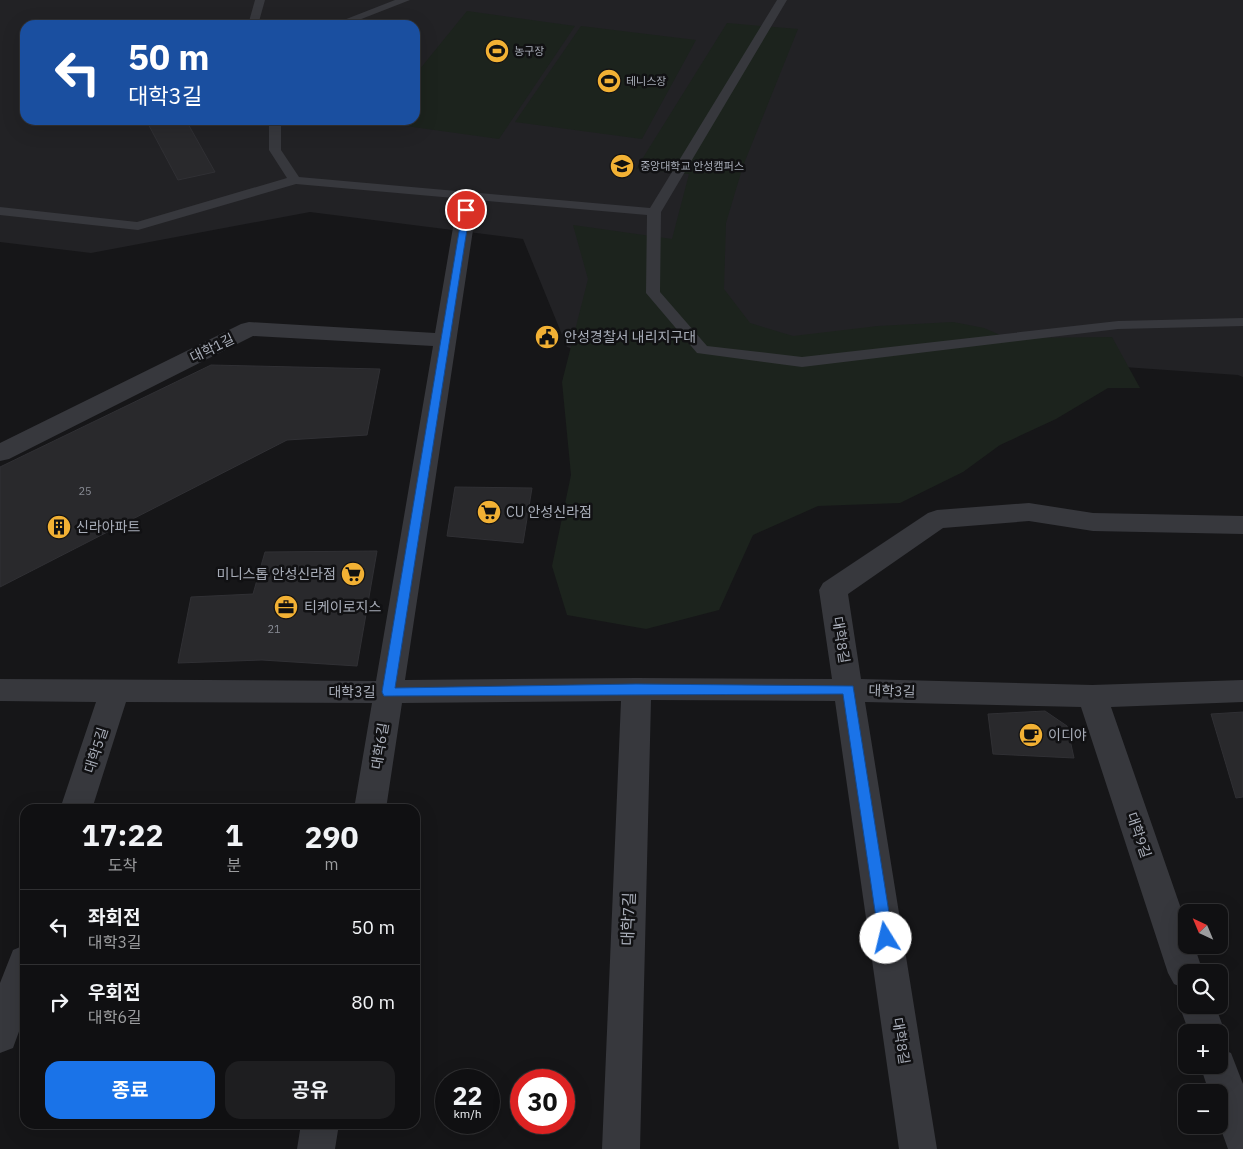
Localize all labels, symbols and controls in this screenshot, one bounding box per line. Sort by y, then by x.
text: 50 m [128,34,210,80]
sports icon: 농구장 [484,38,510,64]
icon: left [45,40,110,105]
place label: 농구장 [514,44,544,58]
sports icon: 테니스장 [596,68,622,94]
place label: 테니스장 [626,74,666,88]
text: 대학3길 [128,81,202,110]
school or university icon: 중앙대학교 안성캠퍼스 [609,153,635,179]
place label: 중앙대학교 안성캠퍼스 [640,159,744,173]
pin [445,189,487,231]
icon: arrive [452,196,480,224]
public building icon: 안성경찰서 내리지구대 [534,324,560,350]
place label: 안성경찰서 내리지구대 [564,328,696,346]
street label: 대학1길 [187,330,237,366]
house number: 25 [78,484,92,498]
supermarket icon: CU 안성신라점 [476,499,502,525]
place label: CU 안성신라점 [506,503,592,521]
building icon: 신라아파트 [46,514,72,540]
place label: 신라아파트 [76,518,141,536]
supermarket icon: 미니스톱 안성신라점 [340,561,366,587]
place label: 미니스톱 안성신라점 [217,565,336,583]
office icon: 티케이로지스 [273,594,299,620]
place label: 티케이로지스 [304,598,381,616]
street label: 대학8길 [828,615,854,665]
house number: 21 [267,622,281,636]
street label: 대학3길 [868,681,916,701]
street label: 대학3길 [328,683,376,701]
street label: 대학6길 [367,721,393,771]
cafe icon: 이디야 [1018,722,1044,748]
street label: 대학5길 [80,725,112,775]
place label: 이디야 [1048,726,1087,744]
street label: 대학9길 [1123,810,1155,860]
text: 17:22 [82,815,163,854]
text: 1 [225,815,243,854]
text: 290 [304,817,358,856]
text: m [324,854,338,874]
text: 도착 [108,855,137,875]
text: 분 [227,855,241,875]
street label: 대학7길 [617,892,639,946]
north arrow [1178,904,1228,954]
map controls [1178,904,1228,1134]
text: 좌회전 [88,905,140,929]
position arrow [859,911,911,963]
icon: left [45,913,73,941]
text: 50 m [351,915,395,939]
text: 대학3길 [88,932,142,952]
button: search [1178,964,1228,1014]
text: 우회전 [88,980,140,1004]
icon: right [45,988,73,1016]
text: 80 m [351,990,395,1014]
text: 대학6길 [88,1007,142,1027]
street label: 대학8길 [888,1016,914,1066]
button: + [1178,1024,1228,1074]
button: 종료 [45,1061,215,1119]
button: 공유 [225,1061,395,1119]
speed limit sign: 30 [510,1069,575,1134]
text: 22 [452,1079,483,1112]
button: − [1178,1084,1228,1134]
text: km/h [453,1106,482,1121]

